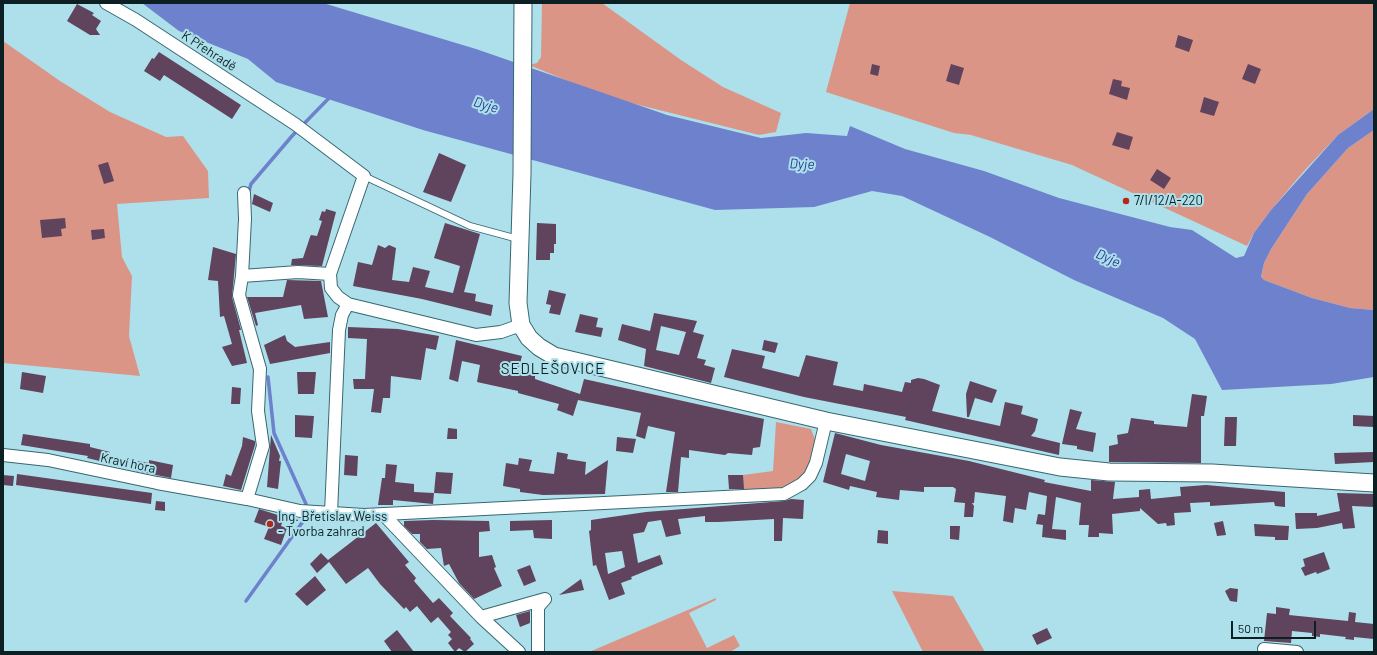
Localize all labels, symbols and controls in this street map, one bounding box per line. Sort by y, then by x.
street label: K Přehradě [179,28,239,74]
water label: Dyje [472,93,500,117]
water label: Dyje [789,155,815,173]
place label: 7/I/12/A-220 [1134,193,1203,209]
marker: 7/I/12/A-220 [1121,196,1131,206]
water label: Dyje [1093,245,1123,271]
district label: SEDLEŠOVICE [501,360,605,378]
street label: Kraví hora [99,450,157,476]
place label: Ing. Břetislav Weiss - Tvorba zahrad [278,509,387,540]
marker: Ing. Břetislav Weiss - Tvorba zahrad [265,519,275,529]
scale bar [1233,613,1318,639]
text: 50 m [1238,621,1263,635]

